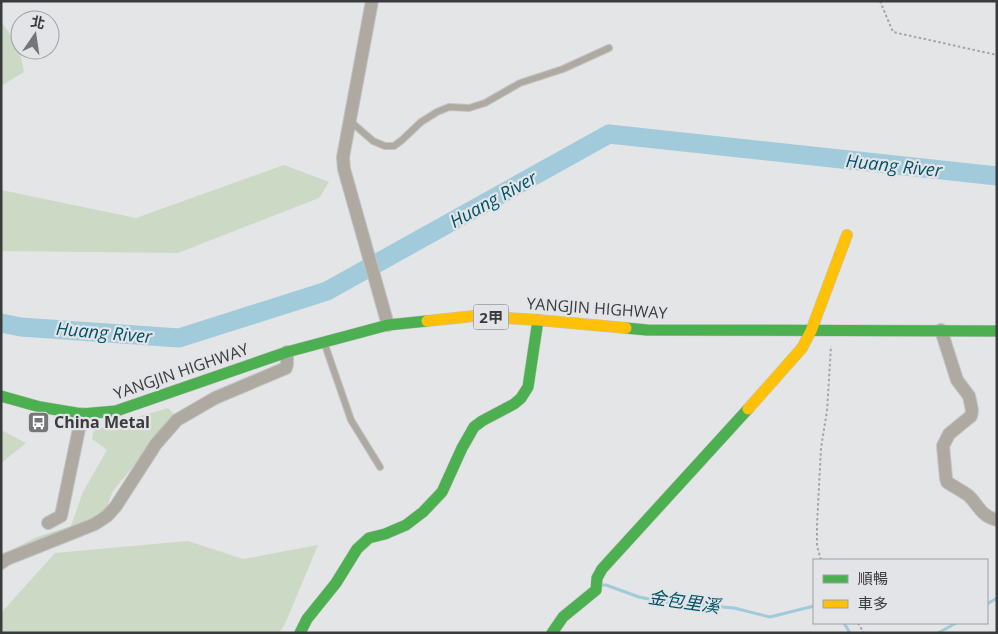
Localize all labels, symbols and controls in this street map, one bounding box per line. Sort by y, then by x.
north arrow [10,10,60,60]
text: 北 [29,11,47,33]
water label: Huang River [845,148,944,182]
water label: Huang River [445,165,542,233]
street label: YANGJIN HIGHWAY [526,292,668,324]
road number: 2甲 [474,304,508,330]
water label: Huang River [55,316,154,348]
street label: YANGJIN HIGHWAY [111,338,251,404]
bus stop icon: China Metal [26,410,50,434]
place label: China Metal [54,411,150,433]
legend [813,559,988,624]
text: 順暢 [858,568,888,588]
water label: 金包里溪 [647,584,724,618]
text: 車多 [858,593,888,613]

